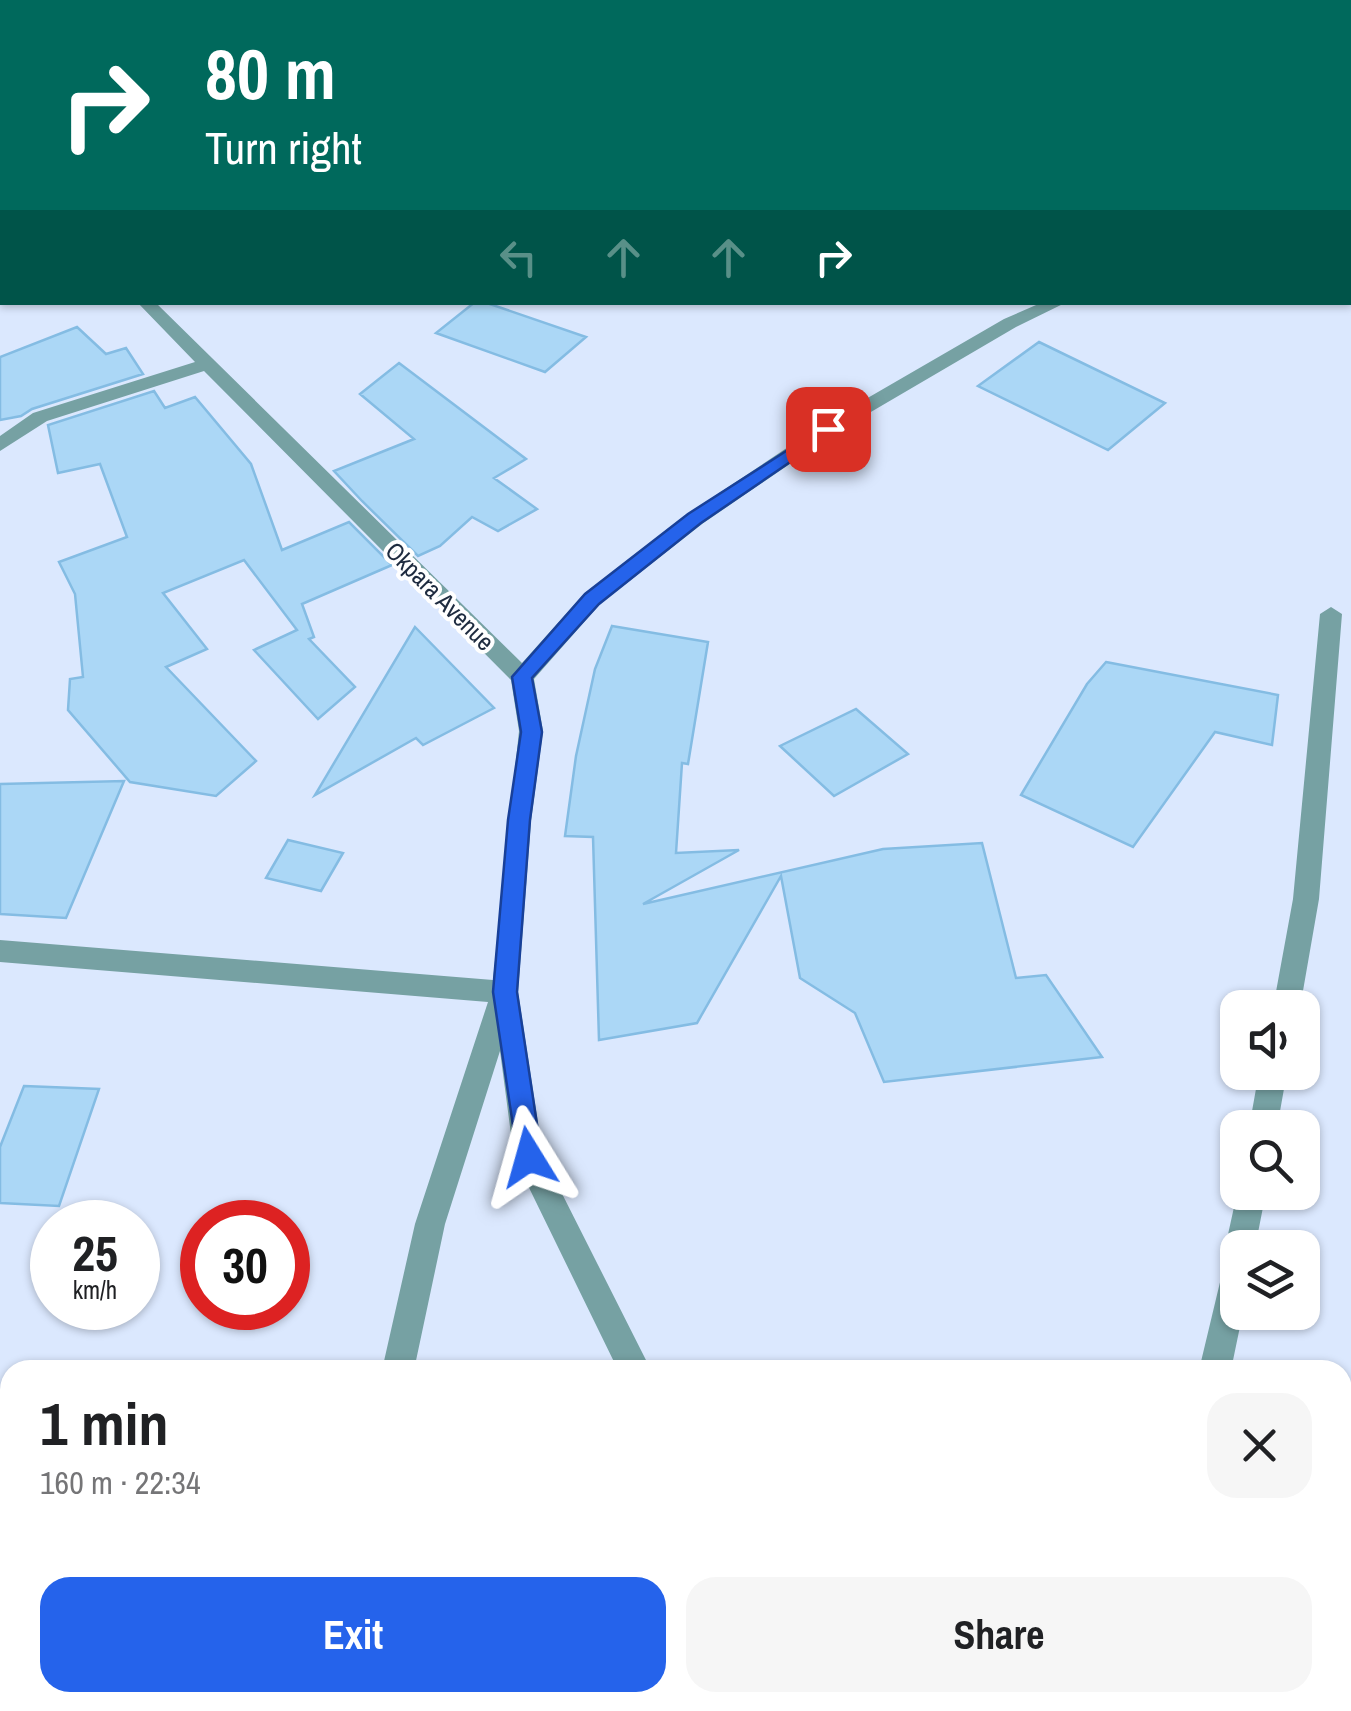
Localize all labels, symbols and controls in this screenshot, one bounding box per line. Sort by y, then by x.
text: 80 m [205,27,336,121]
icon: right [40,40,170,170]
text: Turn right [205,117,362,178]
icon: left [491,230,546,285]
icon: ahead [596,230,651,285]
icon: ahead [701,230,756,285]
icon: right [806,230,861,285]
pin [786,387,871,472]
icon: arrive [801,402,856,457]
street label: Okpara Avenue [378,534,502,658]
map controls [1220,990,1320,1330]
button: sound [1220,990,1320,1090]
position arrow [477,1105,581,1209]
button: search [1220,1110,1320,1210]
speed limit sign: 30 [180,1200,310,1330]
text: 25 [72,1219,118,1287]
button: layers [1220,1230,1320,1330]
text: km/h [73,1273,117,1307]
text: 1 min [40,1383,169,1464]
button: close [1207,1393,1312,1498]
text: 160 m · 22:34 [40,1461,200,1504]
button: Exit [40,1577,666,1692]
button: Share [686,1577,1312,1692]

